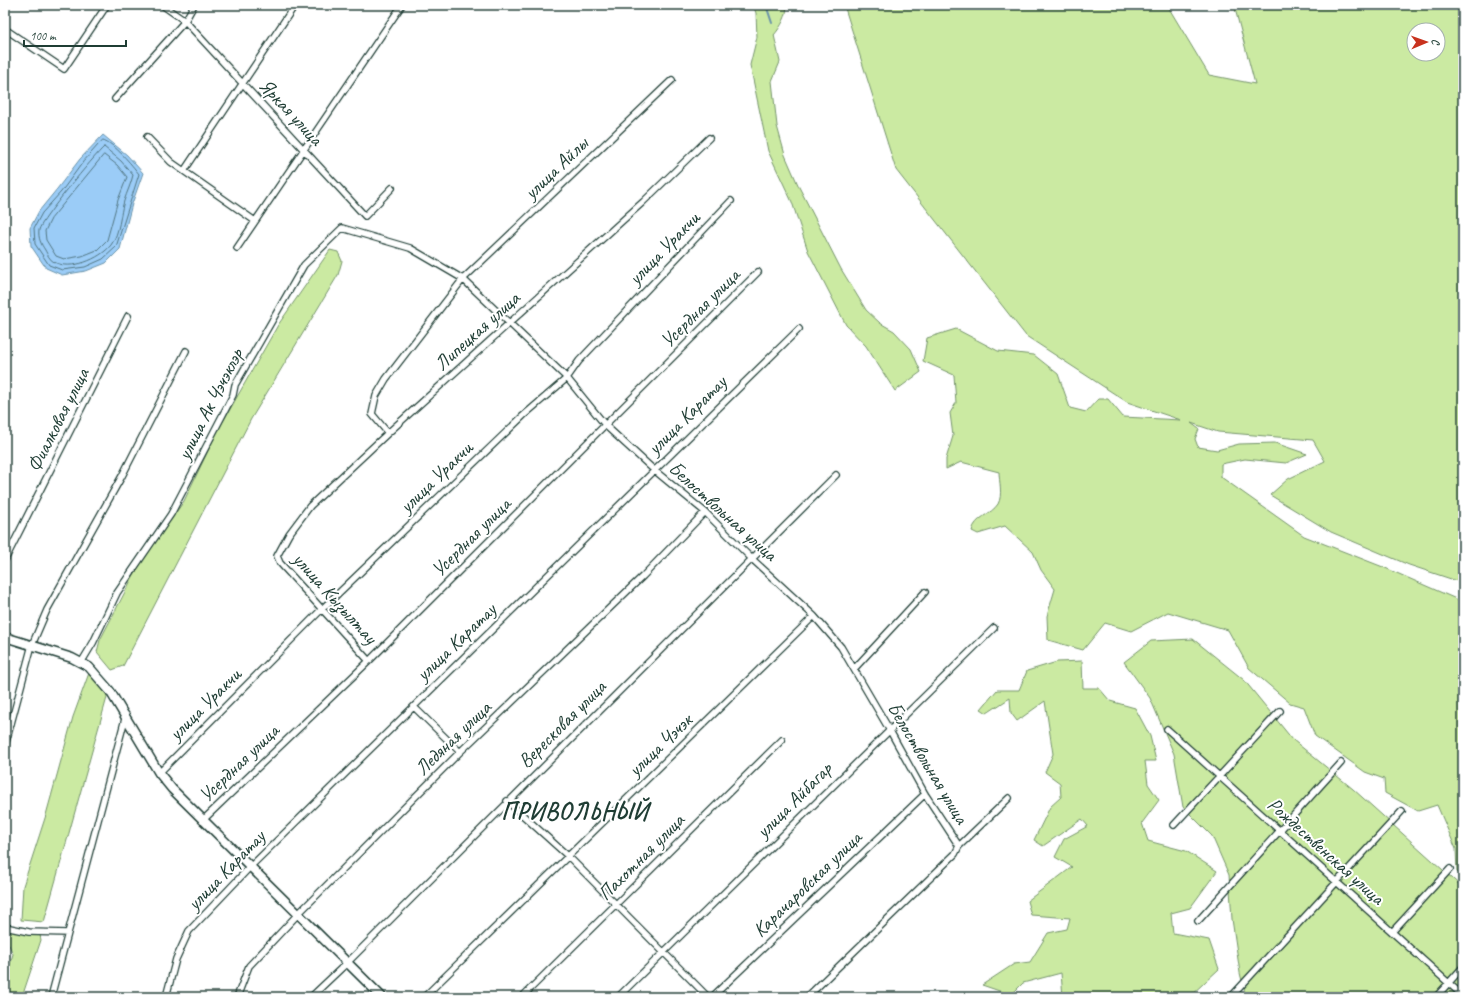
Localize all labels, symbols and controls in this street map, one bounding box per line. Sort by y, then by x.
scale bar [24,22,126,48]
north arrow [1406,22,1446,62]
text: 100 m [30,28,57,44]
text: С [1429,39,1443,46]
street label: Яркая улица [254,73,330,152]
street label: улица Айлы [518,130,594,205]
street label: улица Уракчи [622,205,706,291]
street label: Усердная улица [655,262,746,353]
street label: Липецкая улица [429,285,526,376]
street label: улица Ак Чэчэклэр [171,343,249,465]
street label: Фиалковая улица [21,362,96,476]
street label: улица Каратау [641,369,733,461]
street label: улица Уракчи [393,435,479,519]
street label: Белоствольная улица [663,456,784,568]
street label: Усердная улица [426,491,517,582]
street label: улица Кызылтау [286,546,383,651]
street label: улица Каратау [410,596,503,687]
street label: улица Уракчи [163,662,247,746]
street label: Вересковая улица [513,673,613,773]
street label: Ледяная улица [409,695,497,781]
street label: Белоствольная улица [882,698,975,830]
street label: улица Чэчэк [622,707,699,782]
street label: Усердная улица [194,717,286,807]
street label: улица Айбагар [750,756,838,844]
street label: Рождественская улица [1262,792,1391,911]
district label: ПРИВОЛЬНЫЙ [501,796,653,826]
street label: Пахотная улица [592,807,691,906]
street label: улица Каратау [181,823,272,916]
street label: Карачаровская улица [747,824,868,942]

